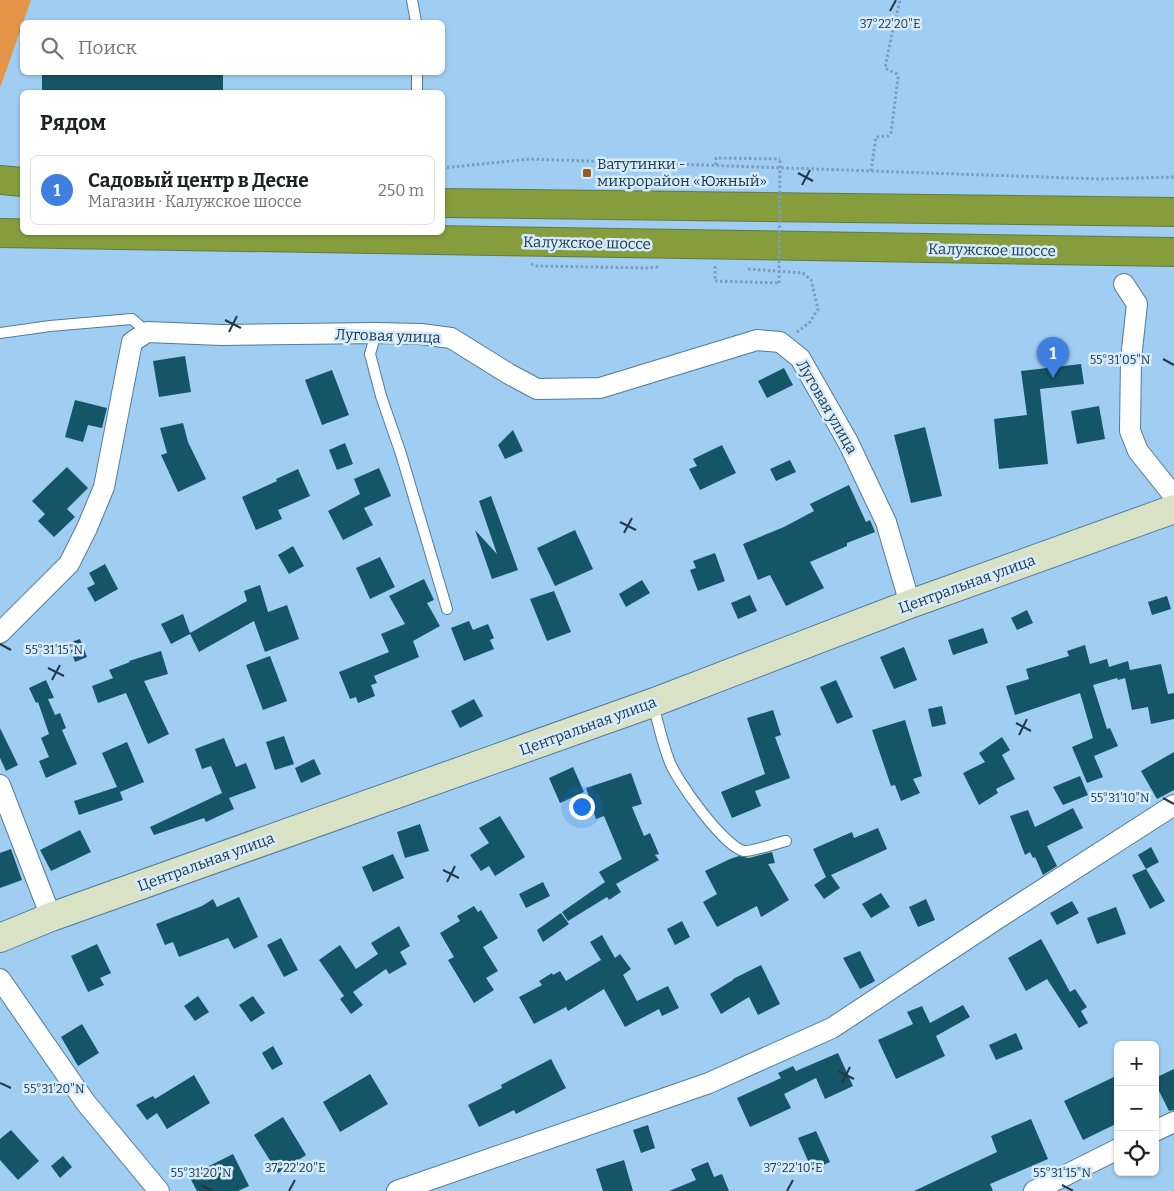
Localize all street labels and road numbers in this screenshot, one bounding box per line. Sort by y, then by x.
street label: Калужское шоссе [523,233,651,253]
street label: Калужское шоссе [928,240,1056,260]
street label: Луговая улица [335,325,441,347]
street label: Луговая улица [793,357,861,457]
street label: Центральная улица [896,551,1038,617]
street label: Центральная улица [517,693,659,759]
street label: Центральная улица [135,829,277,895]

